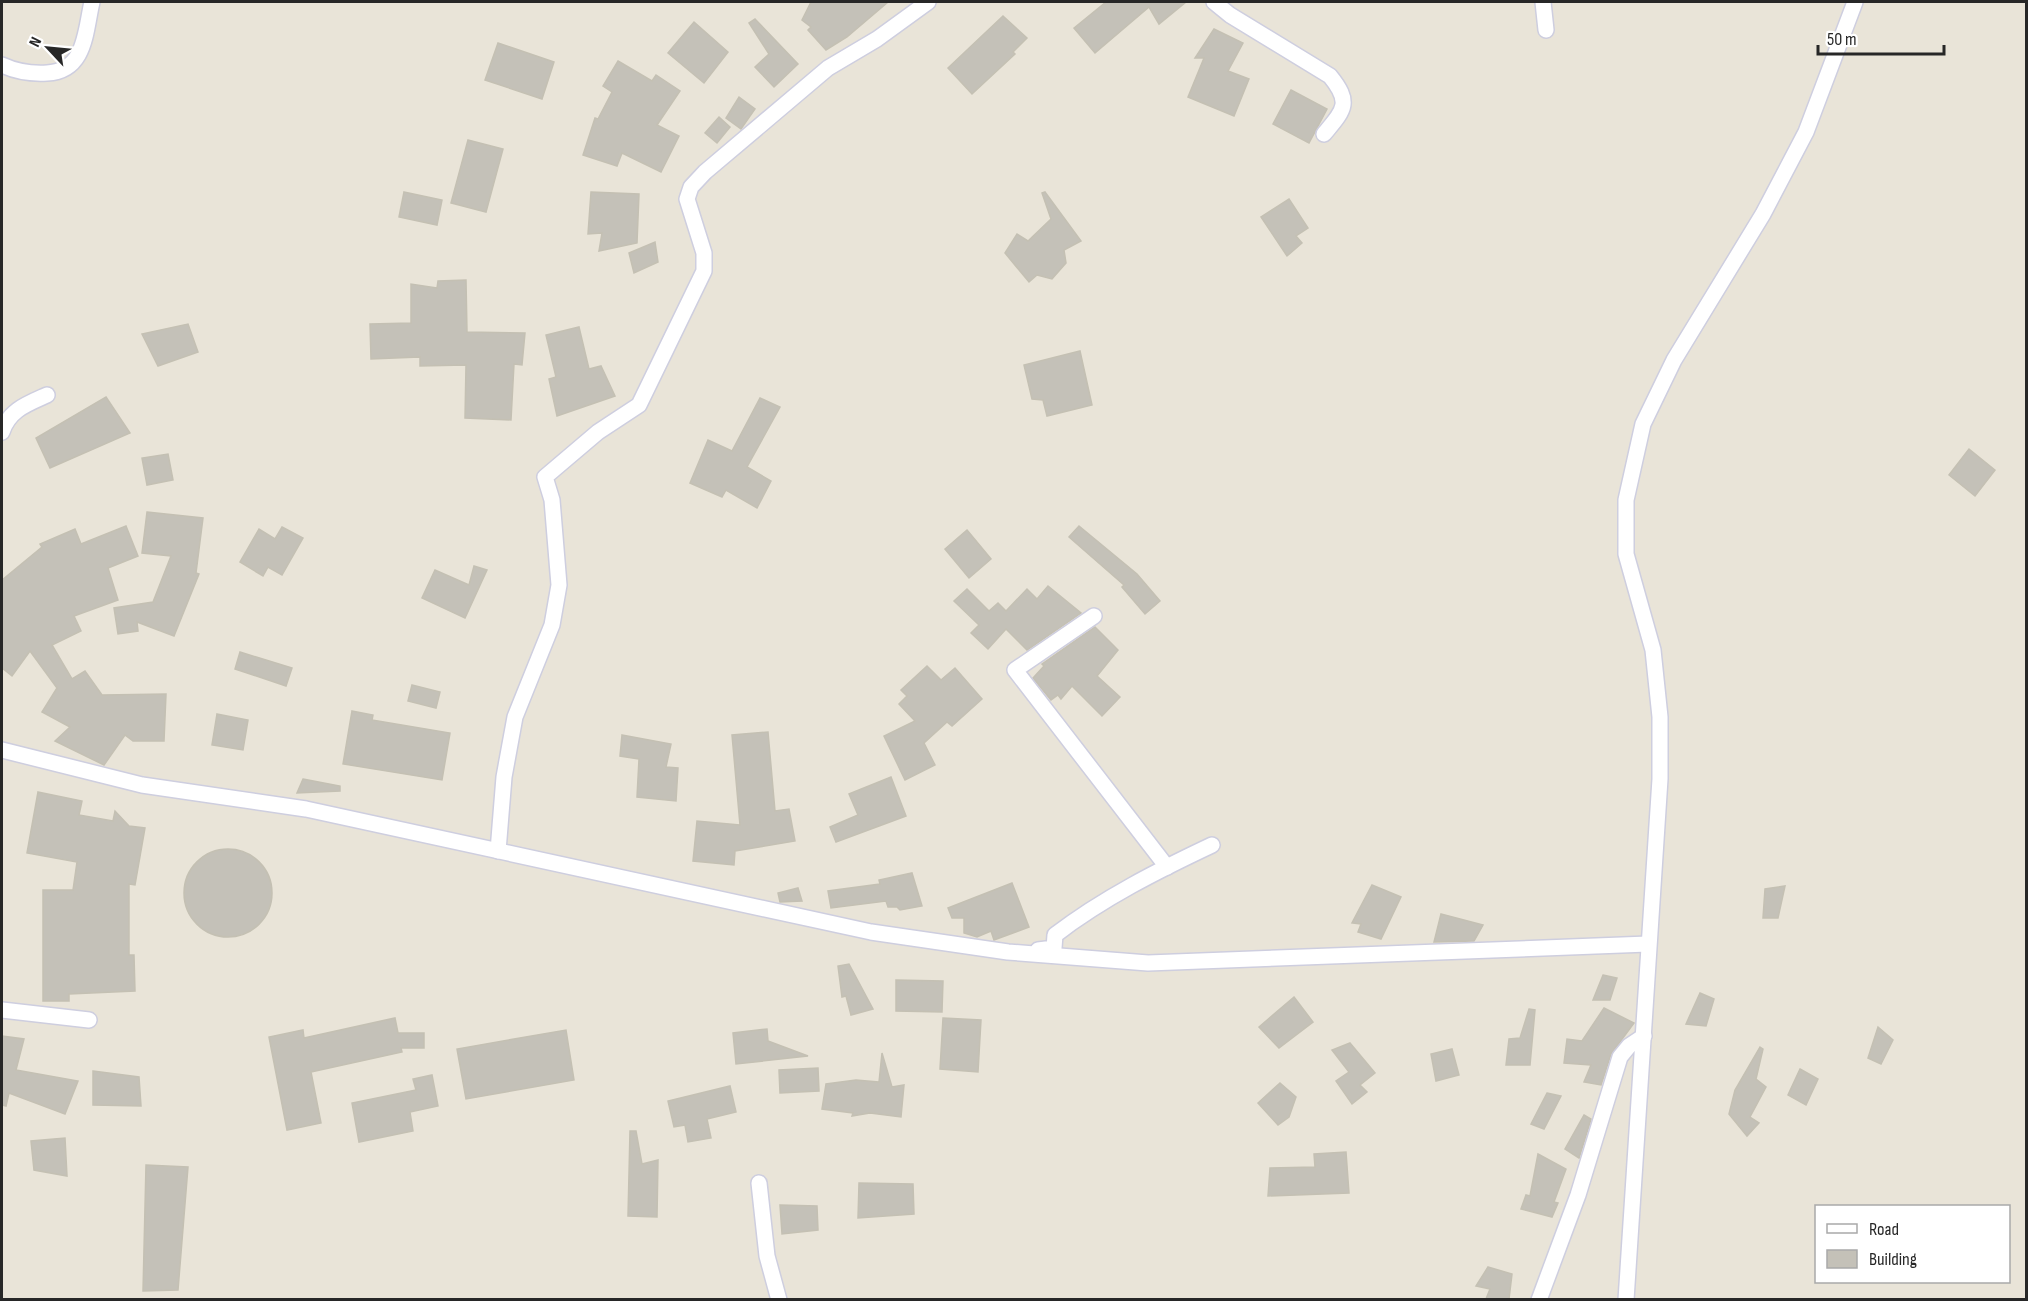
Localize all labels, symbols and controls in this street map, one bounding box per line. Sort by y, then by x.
north arrow [18,18,78,78]
scale bar [1818,18,1944,56]
text: 50 m [1827,29,1857,50]
text: N [25,34,46,50]
legend [1815,1205,2010,1283]
text: Road [1869,1219,1899,1240]
text: Building [1869,1249,1917,1270]

